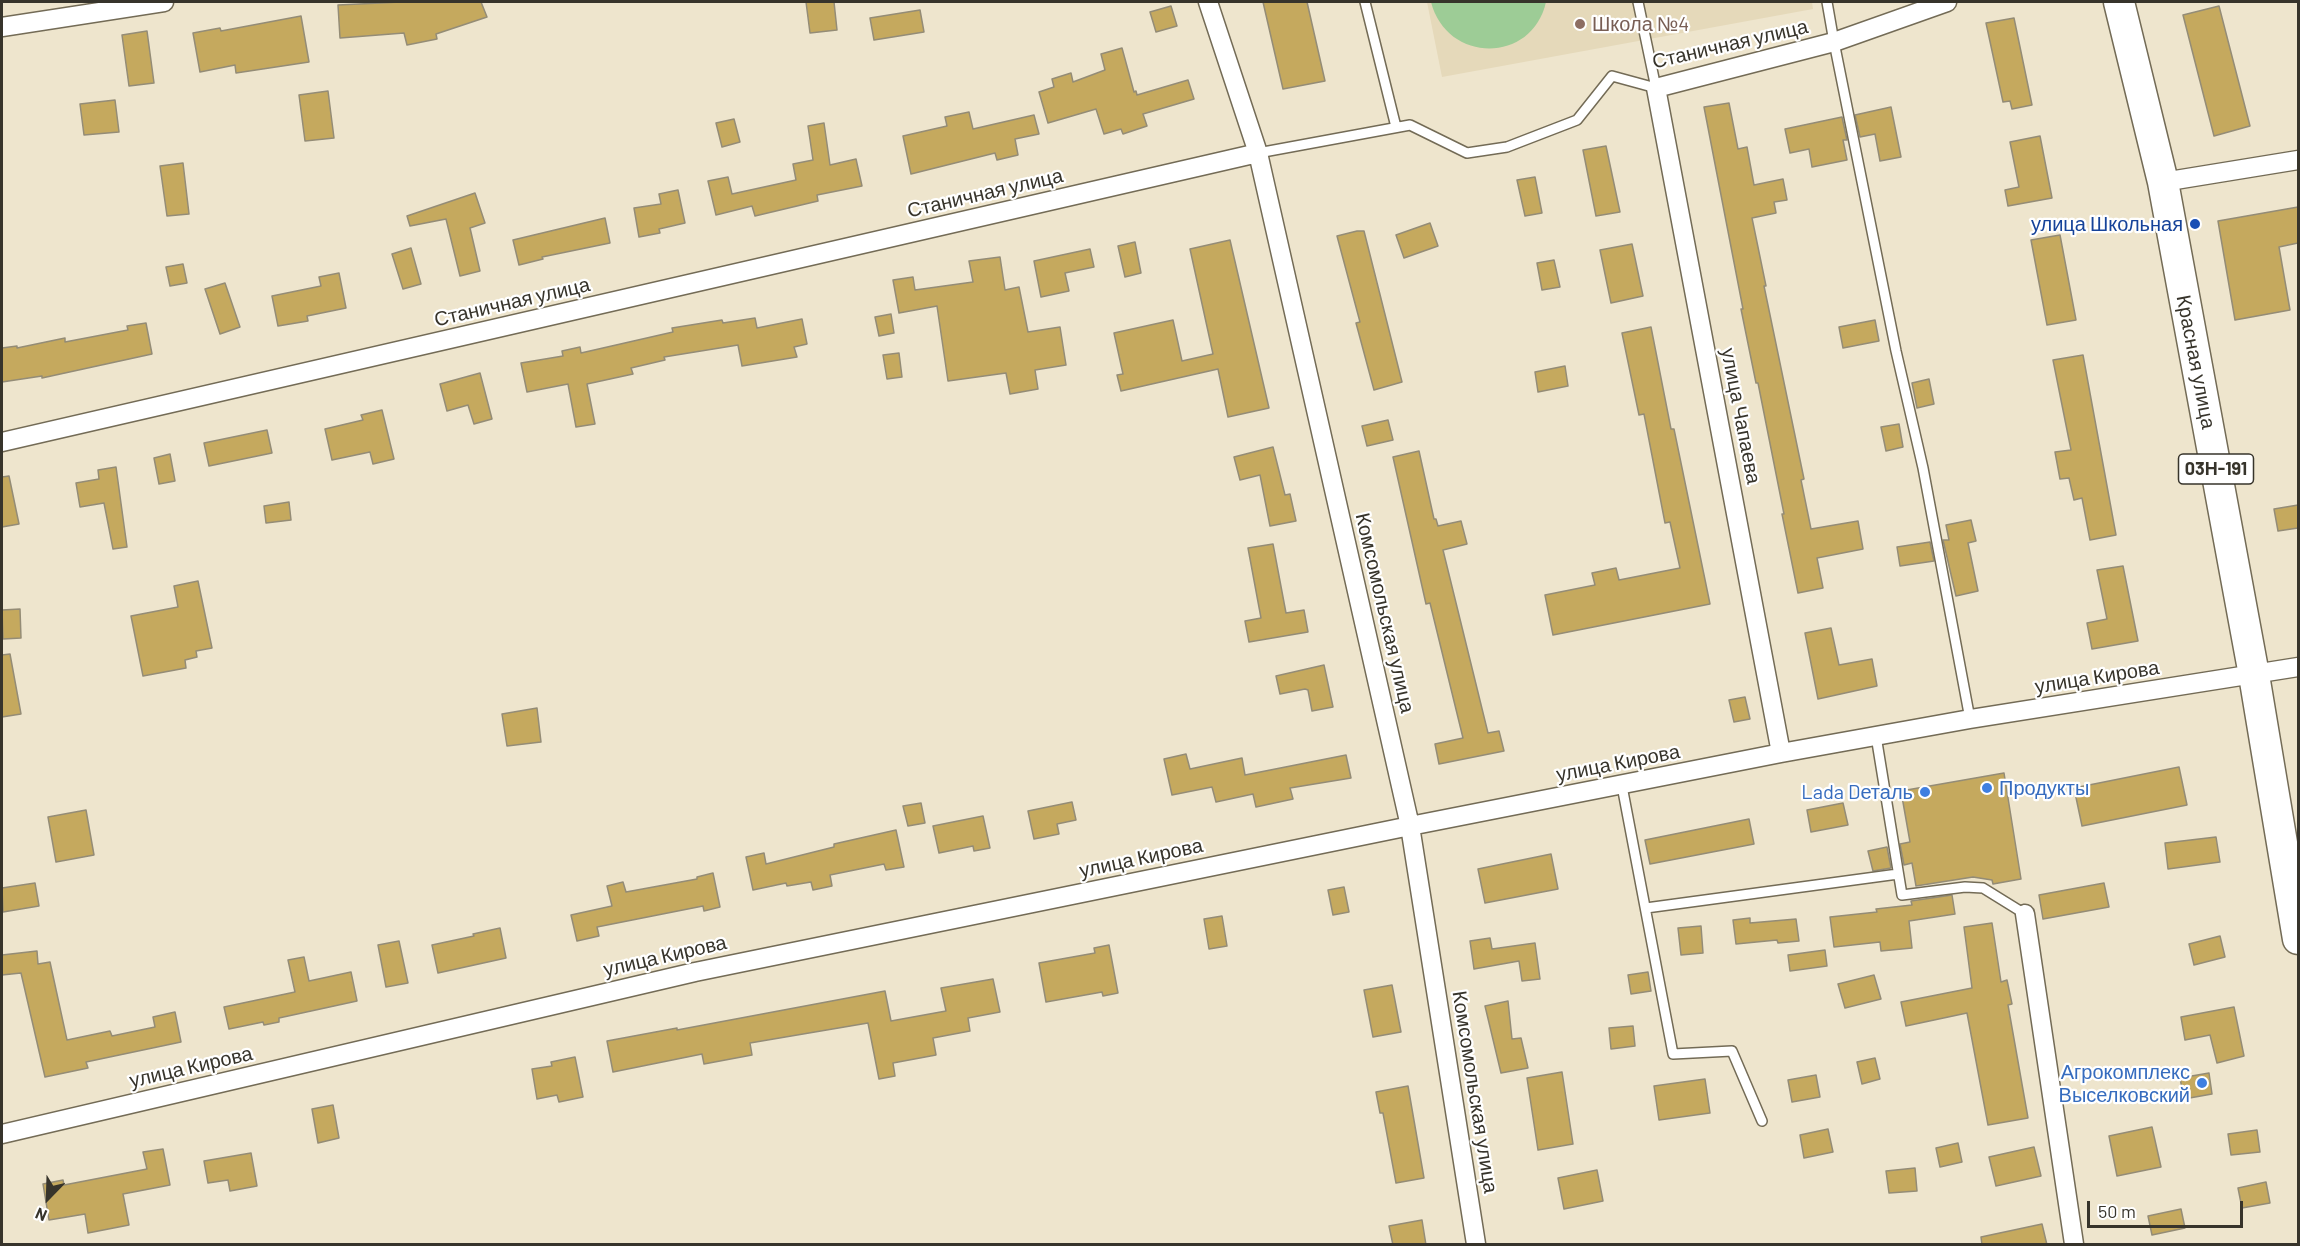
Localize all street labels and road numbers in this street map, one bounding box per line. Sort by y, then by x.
street label: Станичная улица [1650,14,1810,74]
street label: Станичная улица [905,163,1065,223]
street label: Станичная улица [432,272,592,332]
street label: Красная улица [2171,293,2221,431]
street label: улица Чапаева [1716,346,1766,486]
road number: 03Н-191 [2178,454,2254,484]
street label: Комсомольская улица [1350,511,1420,715]
street label: улица Кирова [2033,655,2161,699]
street label: улица Кирова [1554,739,1682,787]
street label: улица Кирова [1077,833,1205,883]
street label: улица Кирова [601,930,729,982]
street label: Комсомольская улица [1447,989,1503,1195]
street label: улица Кирова [127,1041,255,1093]

